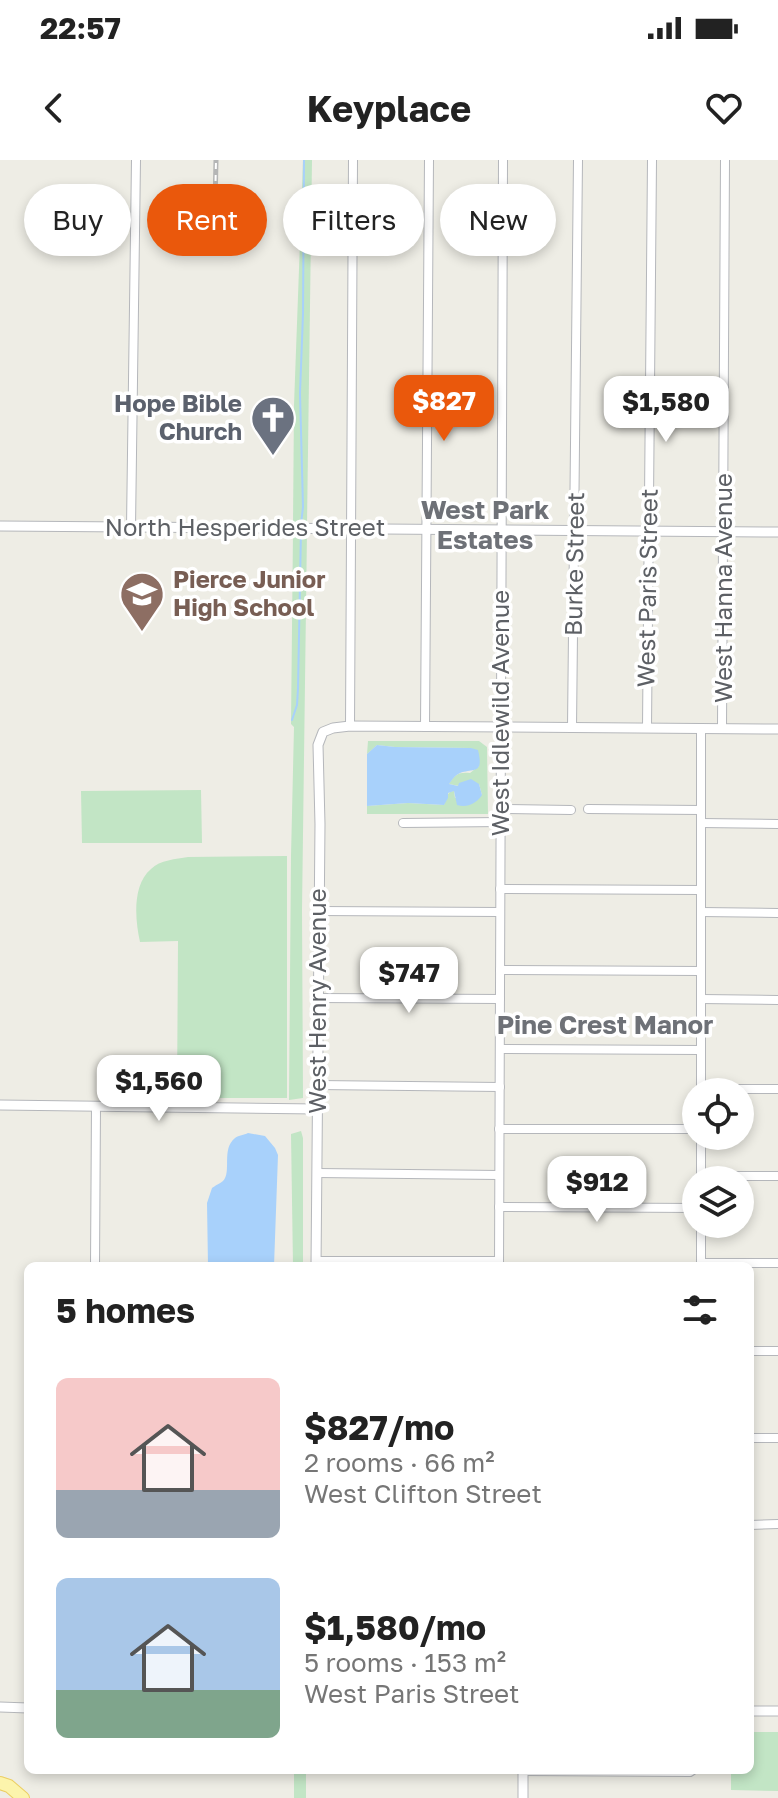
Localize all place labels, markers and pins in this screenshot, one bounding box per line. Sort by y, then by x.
pin: $827 [397,375,491,443]
pin: $1,580 [601,376,731,444]
place label: Hope Bible Church [114,388,242,445]
church icon: Hope Bible Church [249,394,297,457]
place label: Pierce Junior High School [173,564,326,621]
school or university icon: Pierce Junior High School [118,570,166,633]
pin: $747 [362,947,456,1015]
pin: $1,560 [94,1055,224,1123]
pin: $912 [550,1156,644,1224]

